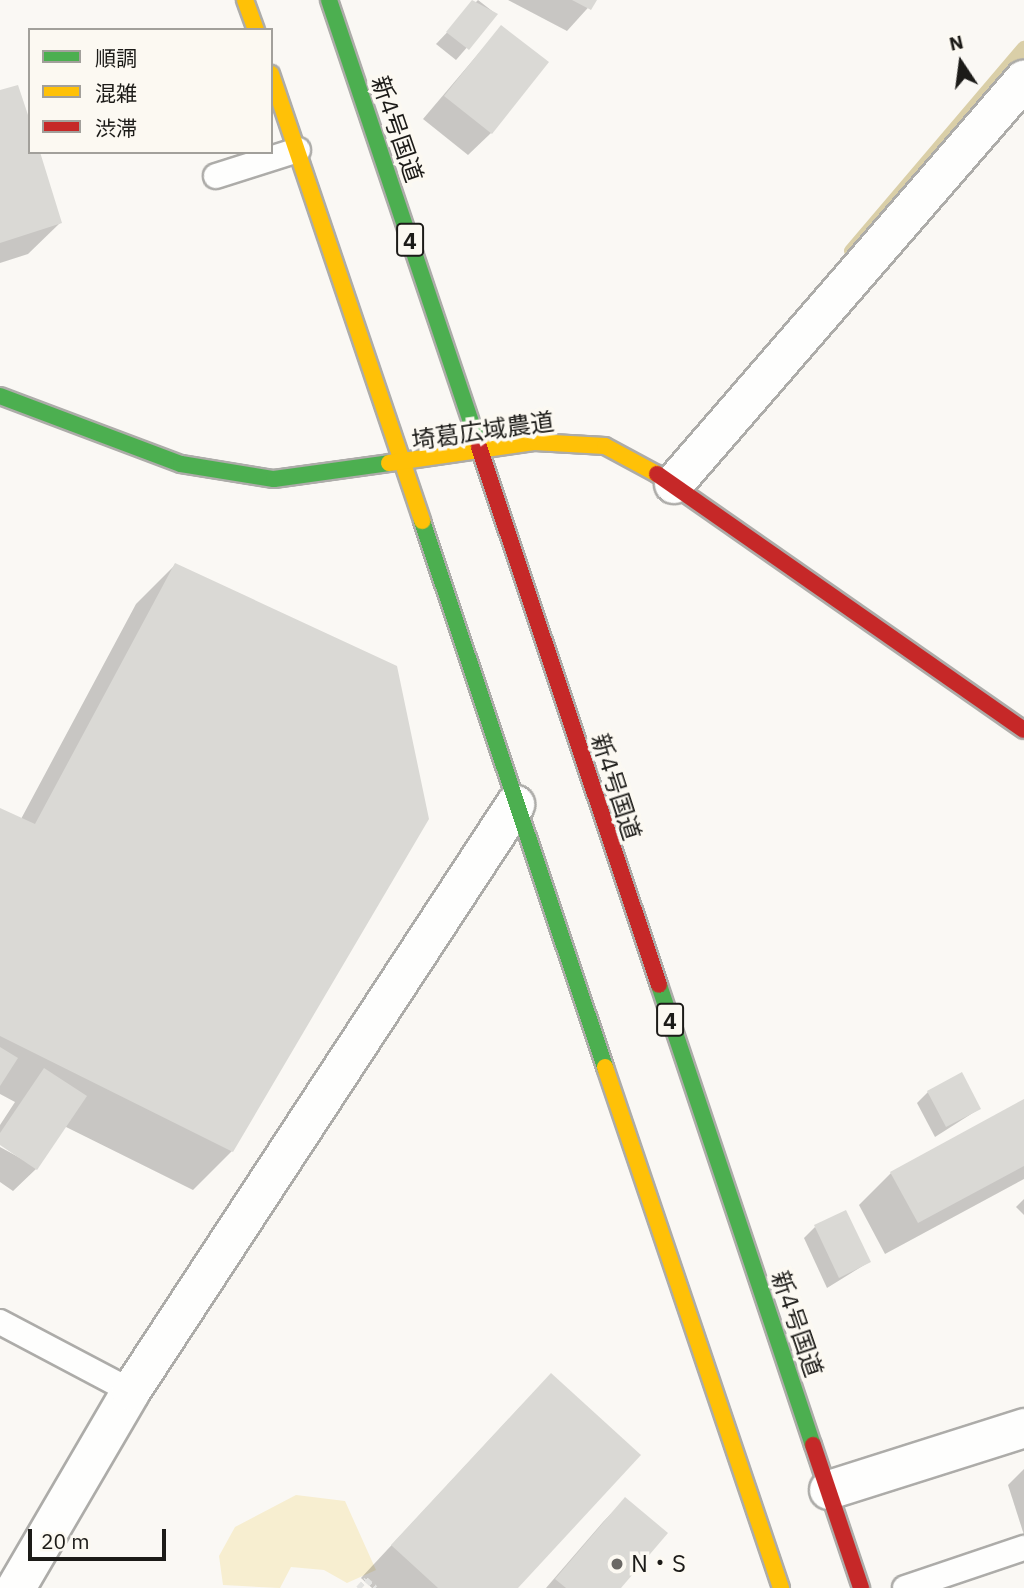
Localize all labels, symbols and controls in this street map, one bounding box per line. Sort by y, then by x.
legend [28,28,273,154]
north arrow [926,28,996,98]
text: N [947,29,966,56]
text: 順調 [95,44,137,72]
street label: 新4号国道 [365,72,429,186]
text: 混雑 [95,79,137,107]
text: 渋滞 [95,114,137,142]
road number: 4 [396,220,424,260]
street label: 埼葛広域農道 [410,407,556,455]
street label: 新4号国道 [585,730,647,844]
road number: 4 [656,1001,684,1040]
street label: 新4号国道 [765,1267,829,1381]
scale bar [32,1514,170,1558]
text: 20 m [41,1527,90,1555]
place label: N・S [631,1550,686,1578]
marker: N・S [609,1556,625,1572]

